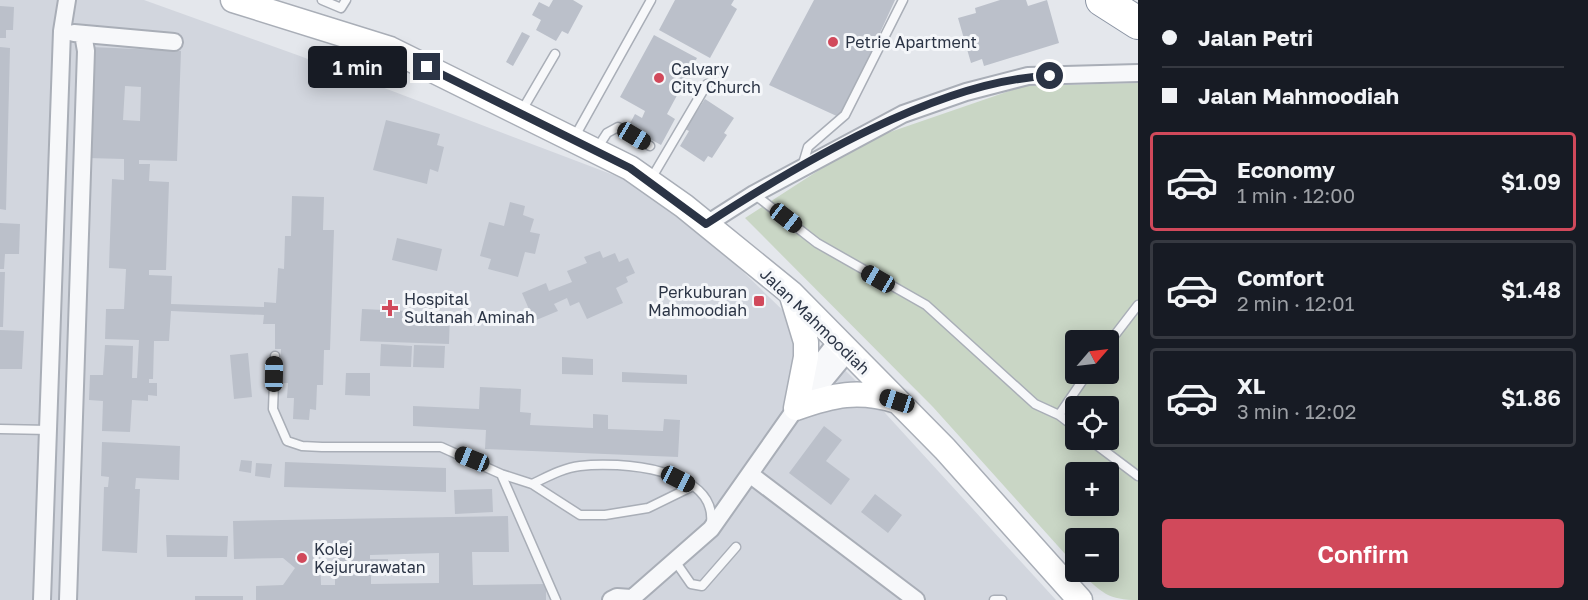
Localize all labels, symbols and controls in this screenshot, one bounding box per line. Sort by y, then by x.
text: Jalan Petri [1198,24,1313,51]
place label: Petrie Apartment [845,32,977,52]
marker: Petrie Apartment [826,35,840,49]
callout: 1 min [307,46,406,88]
route end [413,53,440,80]
text: 1 min [332,55,383,79]
place label: Calvary City Church [671,59,761,97]
route start [1036,62,1063,89]
marker: Calvary City Church [652,71,666,85]
text: Jalan Mahmoodiah [1198,82,1399,109]
car [614,119,654,153]
icon: car [1165,155,1219,209]
text: Economy [1237,156,1335,183]
text: $1.09 [1501,168,1561,195]
text: 1 min · 12:00 [1237,183,1355,207]
car [766,200,806,236]
car [858,262,898,296]
street label: Jalan Mahmoodiah [756,263,874,379]
icon: car [1165,263,1219,317]
text: Comfort [1237,264,1324,291]
text: $1.48 [1501,276,1561,303]
place label: Perkuburan Mahmoodiah [648,282,747,320]
place label: Hospital Sultanah Aminah [404,289,535,327]
text: 2 min · 12:01 [1237,291,1354,315]
marker: Perkuburan Mahmoodiah [752,294,766,308]
marker: Hospital Sultanah Aminah [381,299,399,317]
north arrow [1065,330,1119,384]
map controls [1065,330,1119,582]
car [265,356,283,392]
icon: car [1165,371,1219,425]
text: XL [1237,372,1265,399]
text: $1.86 [1501,384,1561,411]
car [877,387,917,415]
button: locate [1065,396,1119,450]
text: 3 min · 12:02 [1237,399,1356,423]
car [452,444,492,474]
button: + [1065,462,1119,516]
car [658,463,698,495]
button: Confirm [1162,519,1564,588]
button: − [1065,528,1119,582]
place label: Kolej Kejururawatan [314,539,426,577]
marker: Kolej Kejururawatan [295,551,309,565]

